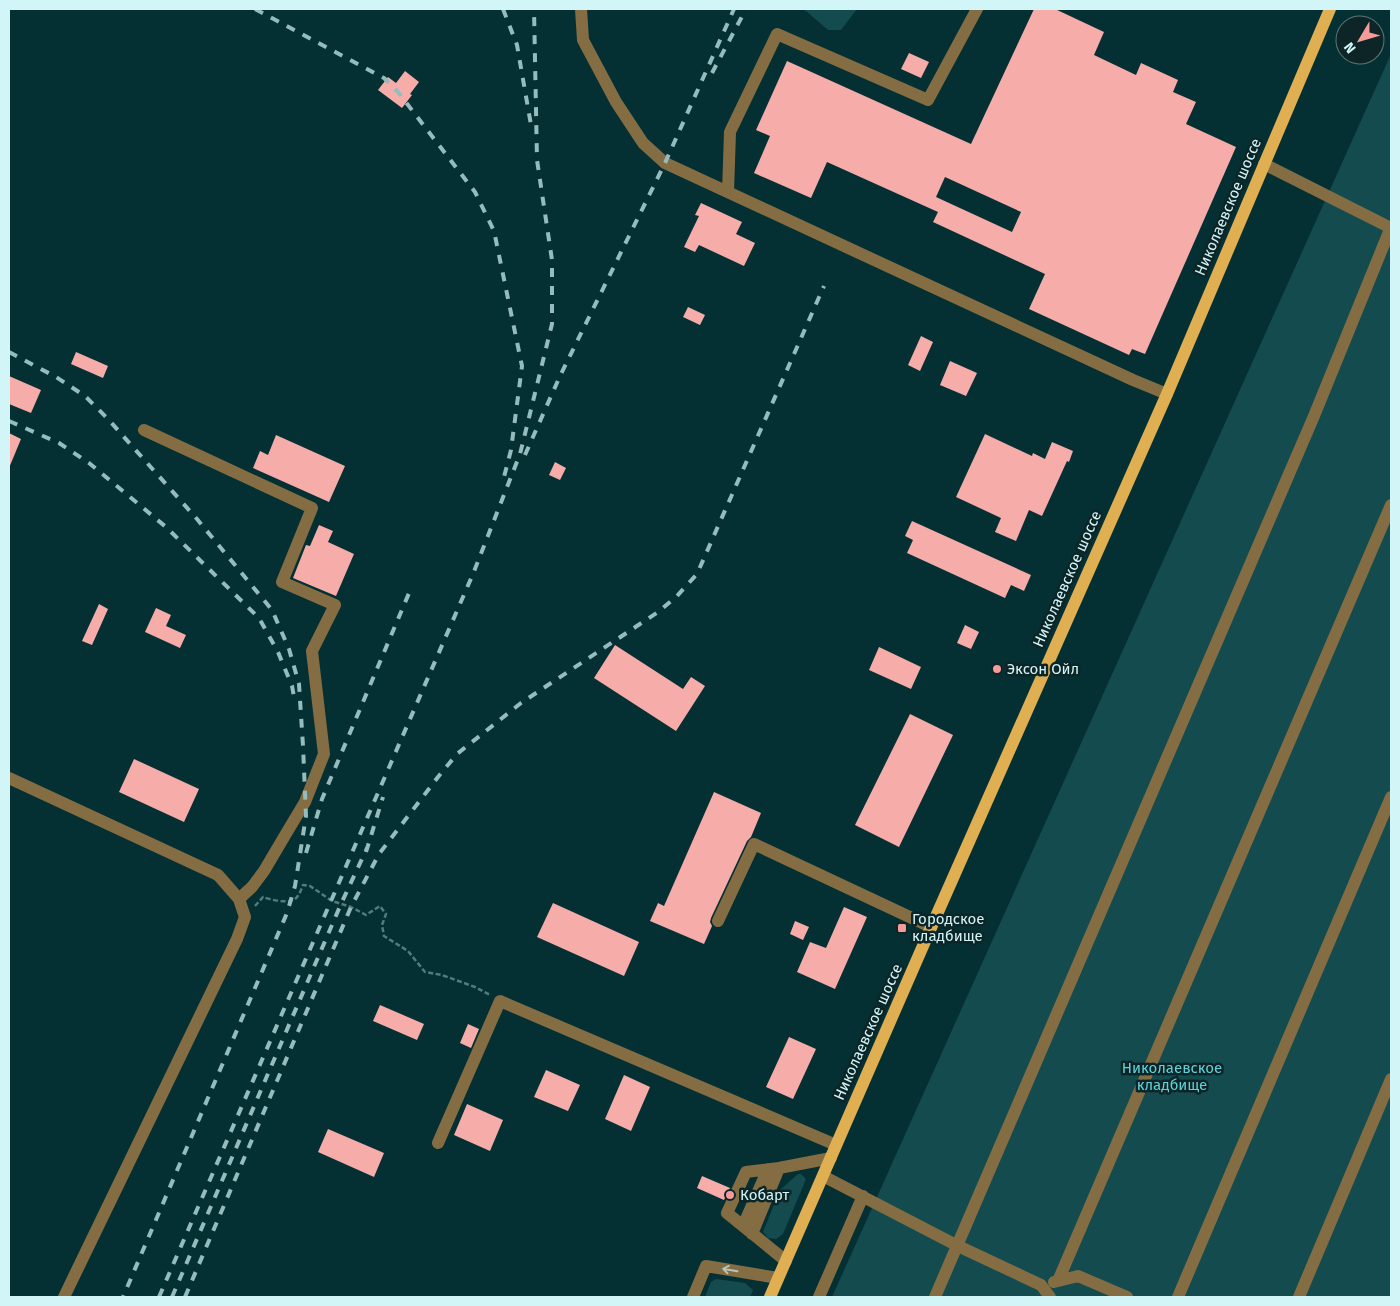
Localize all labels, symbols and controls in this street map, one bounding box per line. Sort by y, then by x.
north arrow [1335,15,1385,65]
text: N [1341,39,1360,57]
street label: Николаевское шоссе [1191,136,1265,278]
street label: Николаевское шоссе [1029,508,1105,650]
place label: Эксон Ойл [1007,660,1079,678]
marker: Эксон Ойл [991,663,1003,675]
place label: Городское кладбище [912,910,985,945]
marker: Городское кладбище [896,922,908,934]
street label: Николаевское шоссе [830,961,906,1103]
park label: Николаевское кладбище [1122,1059,1222,1094]
place label: Кобарт [740,1186,790,1204]
marker: Кобарт [724,1189,736,1201]
one-way arrow [723,1265,739,1275]

